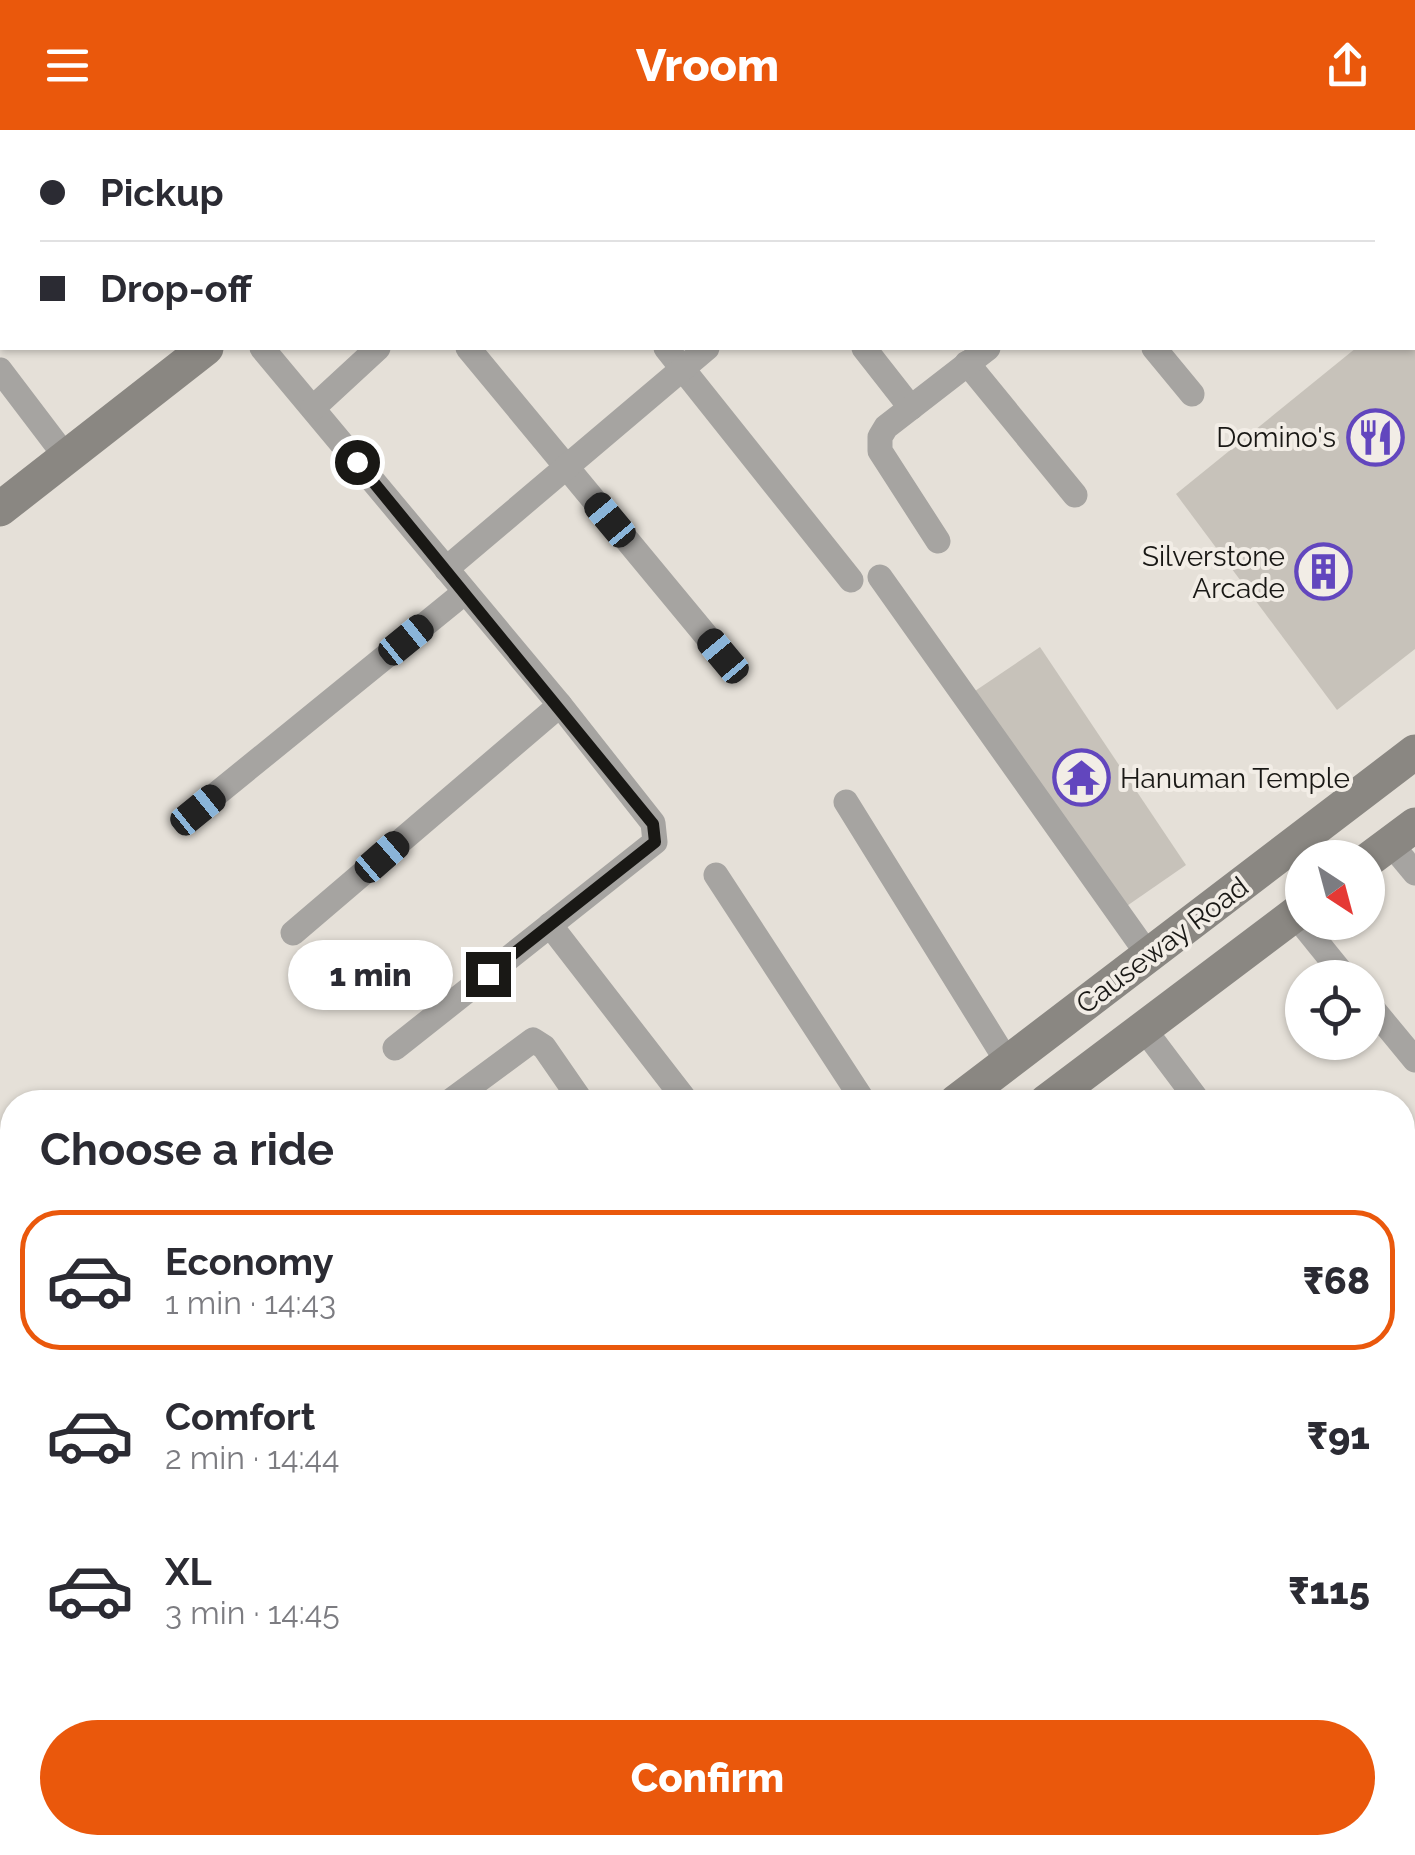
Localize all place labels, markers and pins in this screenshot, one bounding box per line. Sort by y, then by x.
restaurant icon: Domino's [1345,407,1405,467]
place label: Domino's [1216,421,1336,454]
place label: Silverstone Arcade [1142,540,1285,605]
building icon: Silverstone Arcade [1294,542,1354,602]
temple icon: Hanuman Temple [1051,748,1111,808]
place label: Hanuman Temple [1120,762,1350,795]

